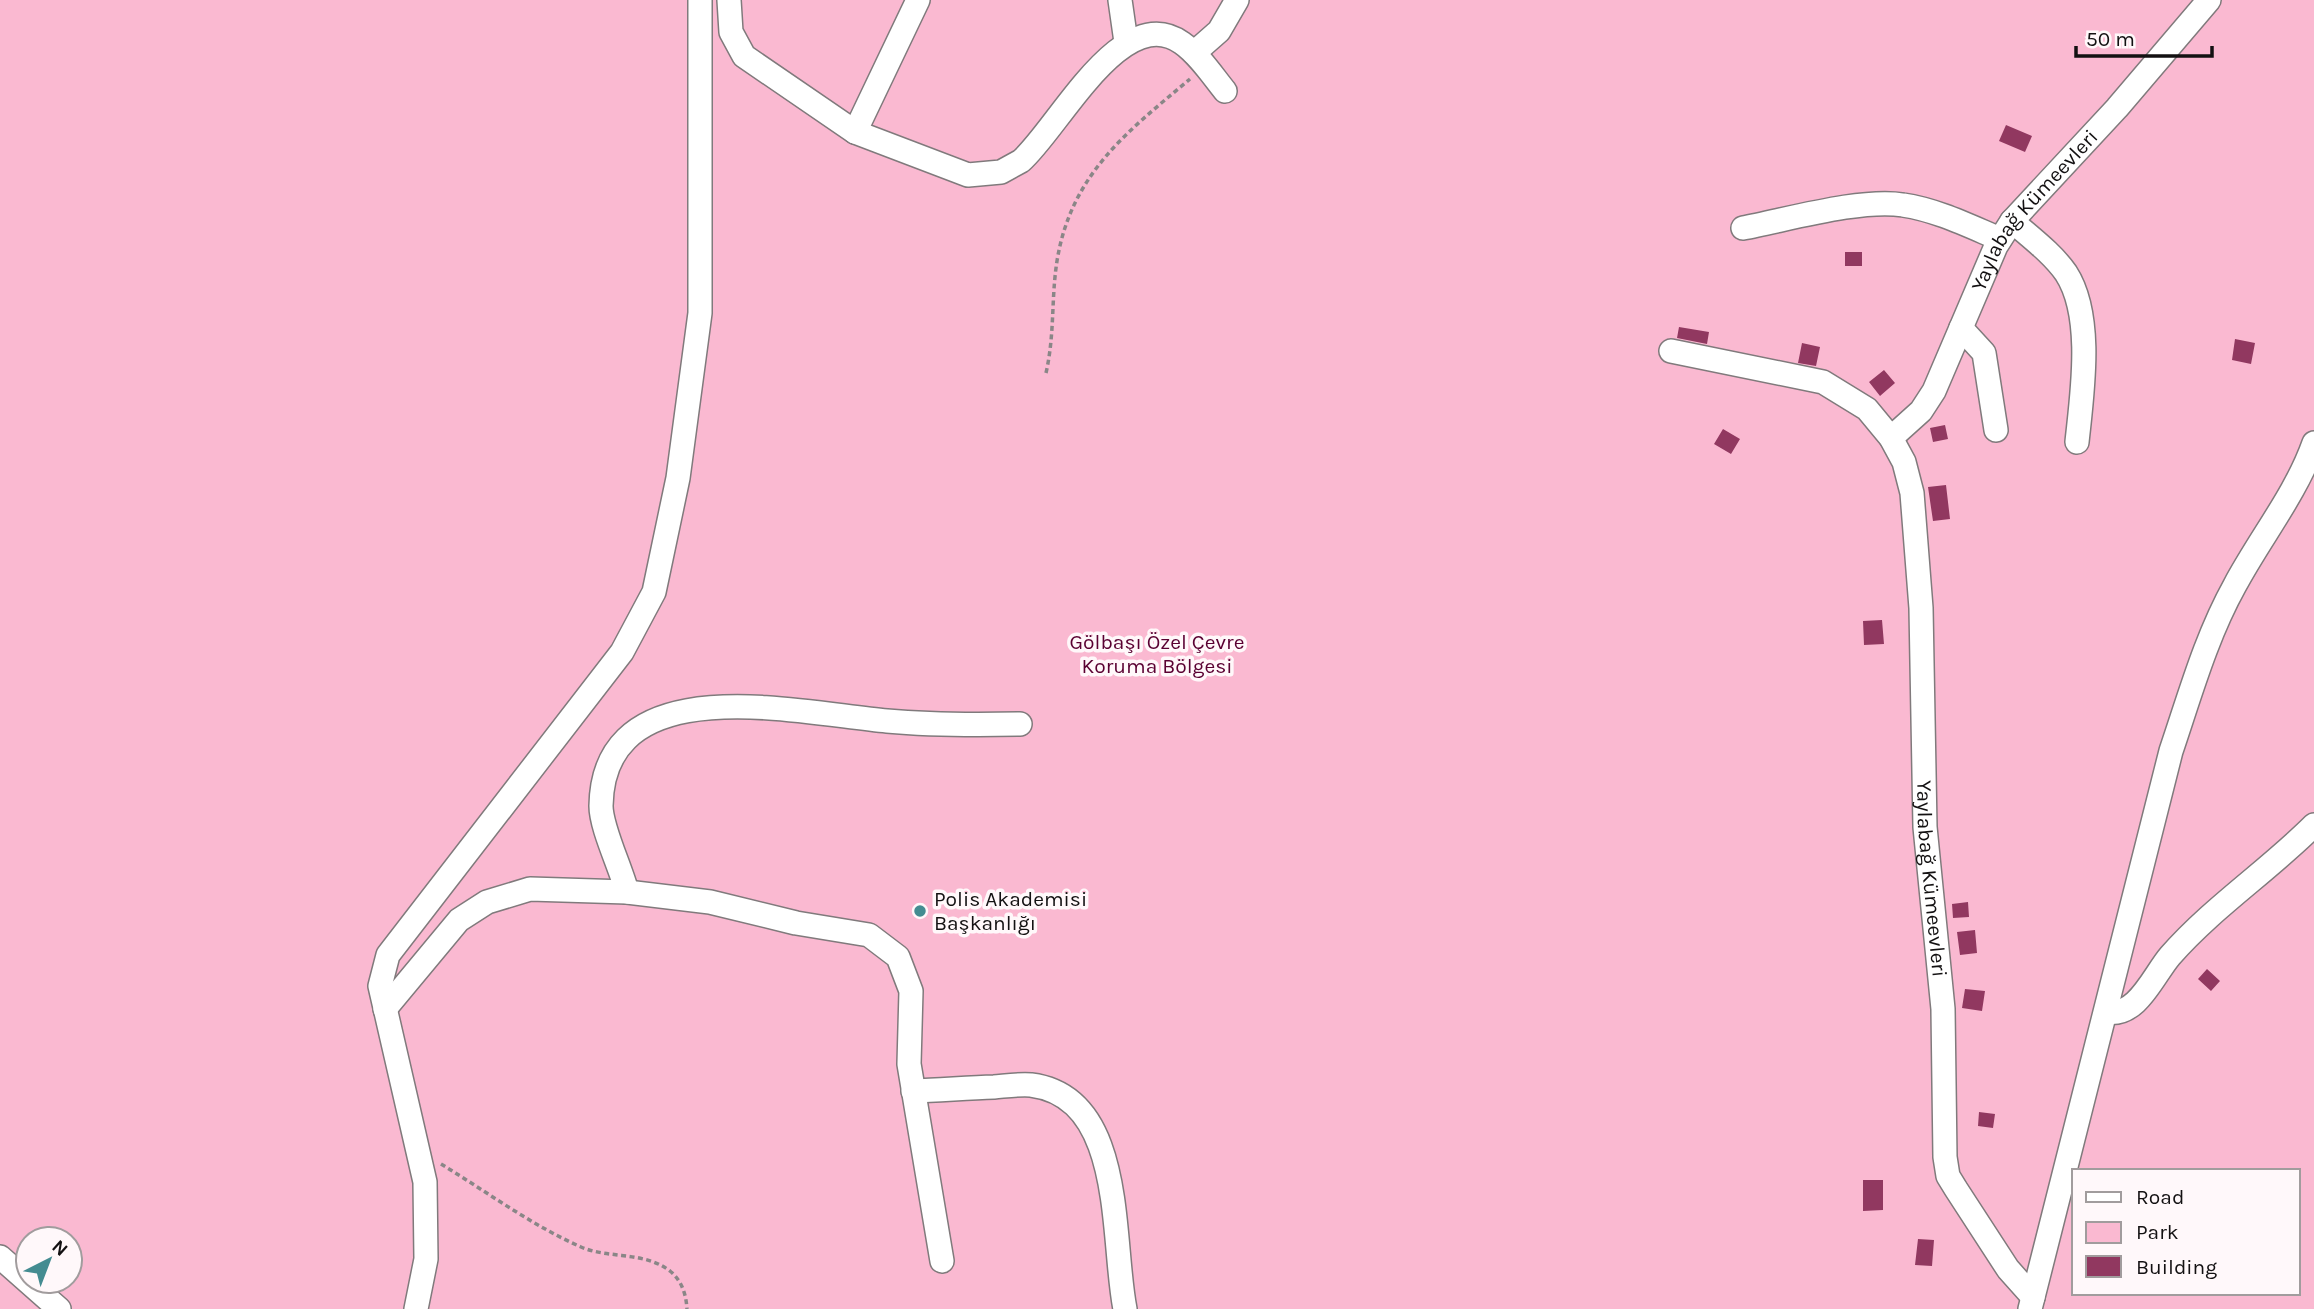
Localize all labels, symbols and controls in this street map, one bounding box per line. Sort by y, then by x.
scale bar [2076,14,2212,58]
text: 50 m [2086,27,2135,51]
street label: Yaylabağ Kümeevleri [1966,125,2103,295]
park label: Gölbaşı Özel Çevre Koruma Bölgesi [1070,630,1244,678]
street label: Yaylabağ Kümeevleri [1912,780,1952,978]
place label: Polis Akademisi Başkanlığı [934,887,1087,935]
marker: Polis Akademisi Başkanlığı [912,903,928,919]
legend [2072,1169,2300,1295]
text: Road [2136,1185,2184,1209]
text: Park [2136,1220,2179,1244]
north arrow [14,1225,84,1295]
text: N [47,1235,72,1261]
text: Building [2136,1255,2217,1279]

